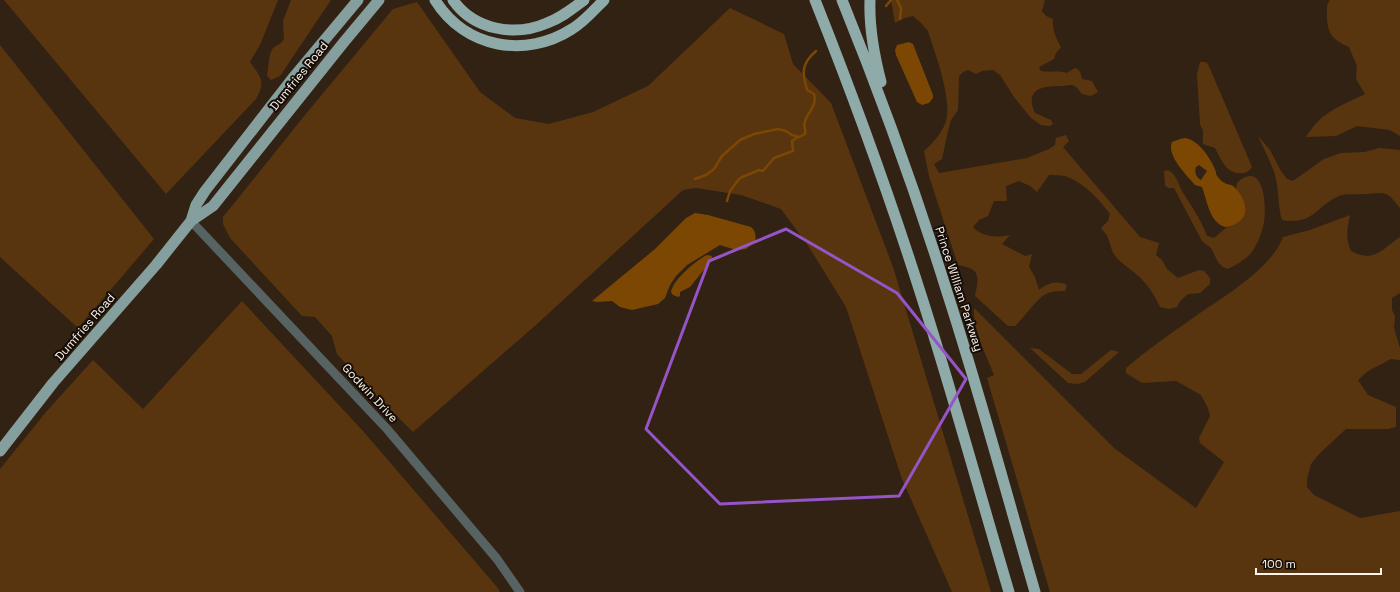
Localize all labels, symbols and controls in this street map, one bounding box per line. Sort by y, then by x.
street label: Dumfries Road [266,38,332,114]
street label: Prince William Parkway [931,225,987,353]
street label: Dumfries Road [51,290,119,364]
street label: Godwin Drive [339,360,401,426]
scale bar [1256,550,1381,576]
text: 100 m [1262,556,1296,572]

